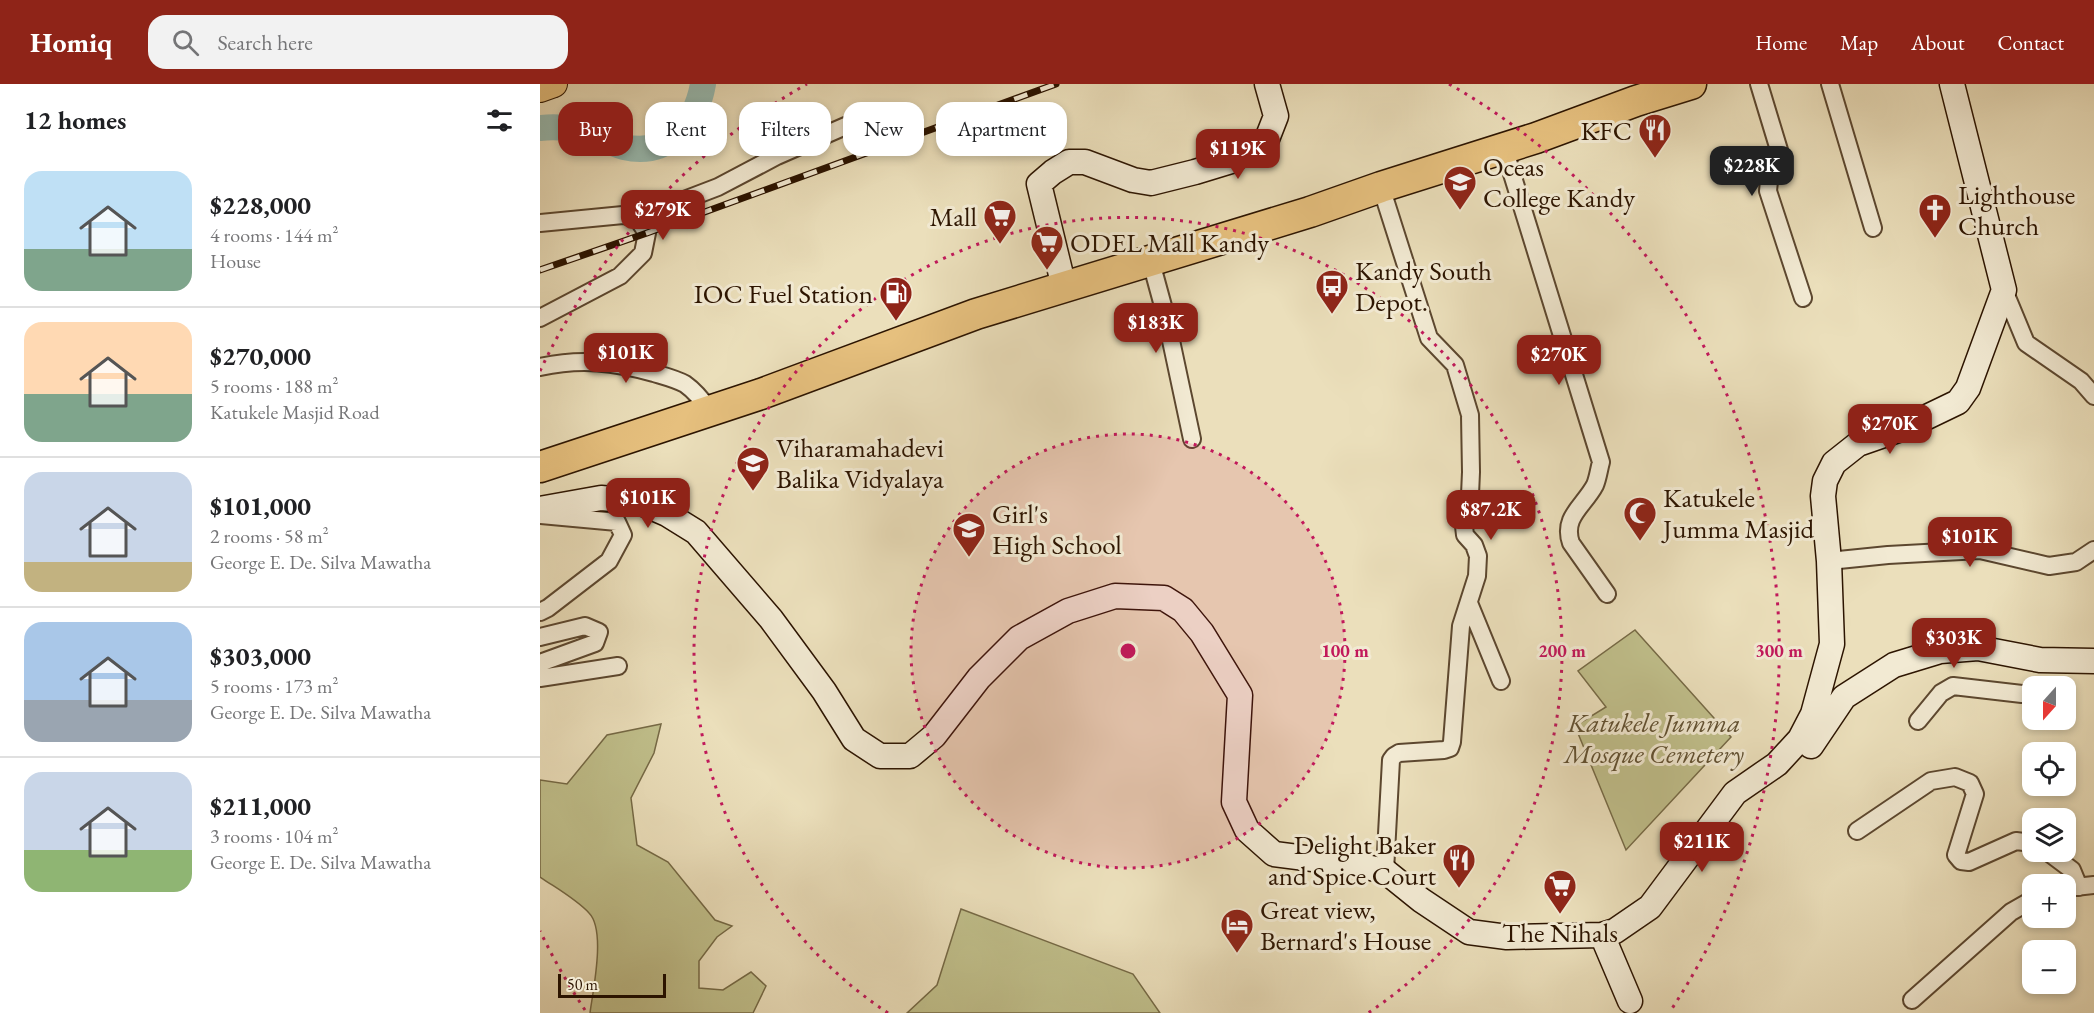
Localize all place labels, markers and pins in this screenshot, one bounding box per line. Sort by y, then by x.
restaurant icon: KFC [1637,112,1673,159]
place label: KFC [1581,113,1632,148]
pin: $119K [1196,129,1280,180]
pin: $228K [1710,146,1794,197]
place label: Oceas College Kandy [1483,149,1635,215]
school or university icon: Oceas College Kandy [1442,164,1478,211]
place label: Lighthouse Church [1958,177,2075,243]
pin: $279K [621,190,705,241]
church icon: Lighthouse Church [1917,192,1953,239]
supermarket icon: Mall [982,198,1018,245]
place label: Mall [929,199,977,234]
supermarket icon: ODEL Mall Kandy [1029,224,1065,271]
place label: ODEL Mall Kandy [1070,225,1269,260]
place label: Kandy South Depot. [1355,253,1492,319]
bus stop icon: Kandy South Depot. [1314,268,1350,315]
fuel station icon: IOC Fuel Station [878,275,914,322]
place label: IOC Fuel Station [694,276,873,311]
pin: $183K [1114,303,1198,354]
pin: $101K [584,333,668,384]
pin: $270K [1517,335,1601,386]
pin: $270K [1848,404,1932,455]
place label: Viharamahadevi Balika Vidyalaya [776,430,944,496]
school or university icon: Viharamahadevi Balika Vidyalaya [735,445,771,492]
pin: $101K [606,478,690,529]
place label: Katukele Jumma Masjid [1661,480,1815,546]
pin: $87.2K [1442,490,1540,541]
mosque icon: Katukele Jumma Masjid [1622,495,1658,542]
place label: Girl's High School [992,496,1122,562]
school or university icon: Girl's High School [951,511,987,558]
pin: $101K [1928,517,2012,568]
pin: $303K [1912,618,1996,669]
centre of rings [1118,641,1138,661]
pin: $211K [1660,822,1744,873]
place label: Delight Baker and Spice Court [1268,827,1437,893]
restaurant icon: Delight Baker and Spice Court [1441,842,1477,889]
supermarket icon: The Nihals [1542,868,1578,915]
place label: Great view, Bernard's House [1260,892,1431,958]
hotel icon: Great view, Bernard's House [1219,907,1255,954]
place label: The Nihals [1502,915,1618,950]

